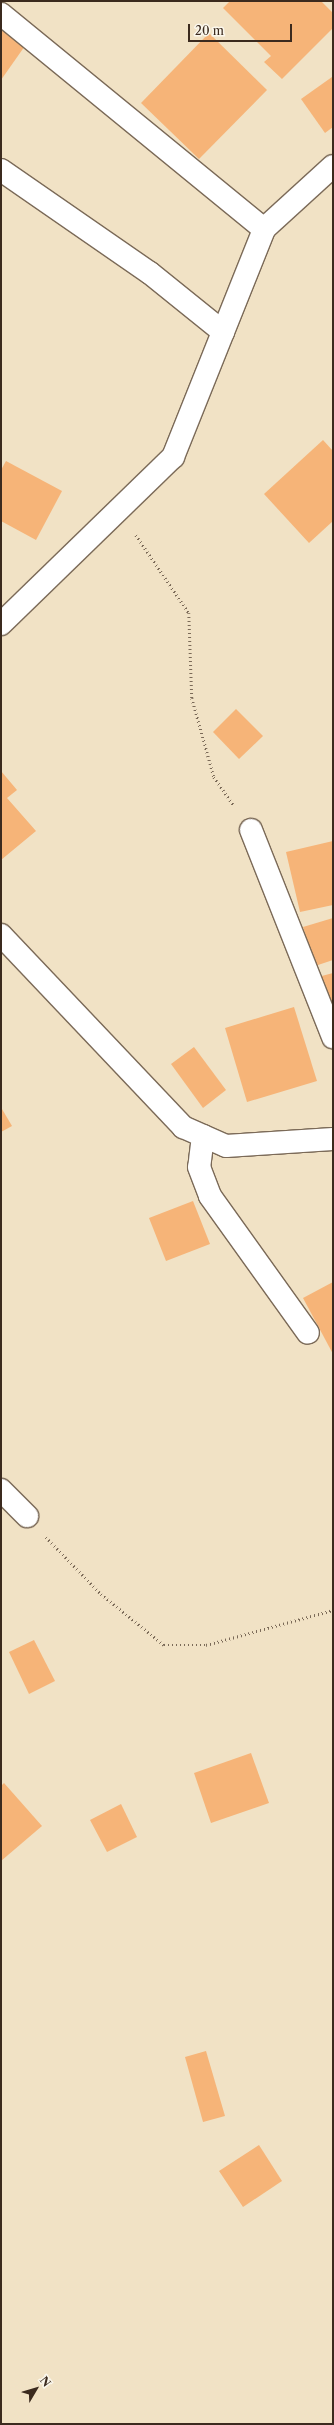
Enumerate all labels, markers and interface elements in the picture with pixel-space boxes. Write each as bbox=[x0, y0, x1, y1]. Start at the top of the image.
scale bar bbox=[190, 16, 294, 42]
text: 20 m bbox=[195, 23, 224, 38]
north arrow bbox=[16, 2369, 56, 2409]
text: N bbox=[37, 2374, 54, 2390]

